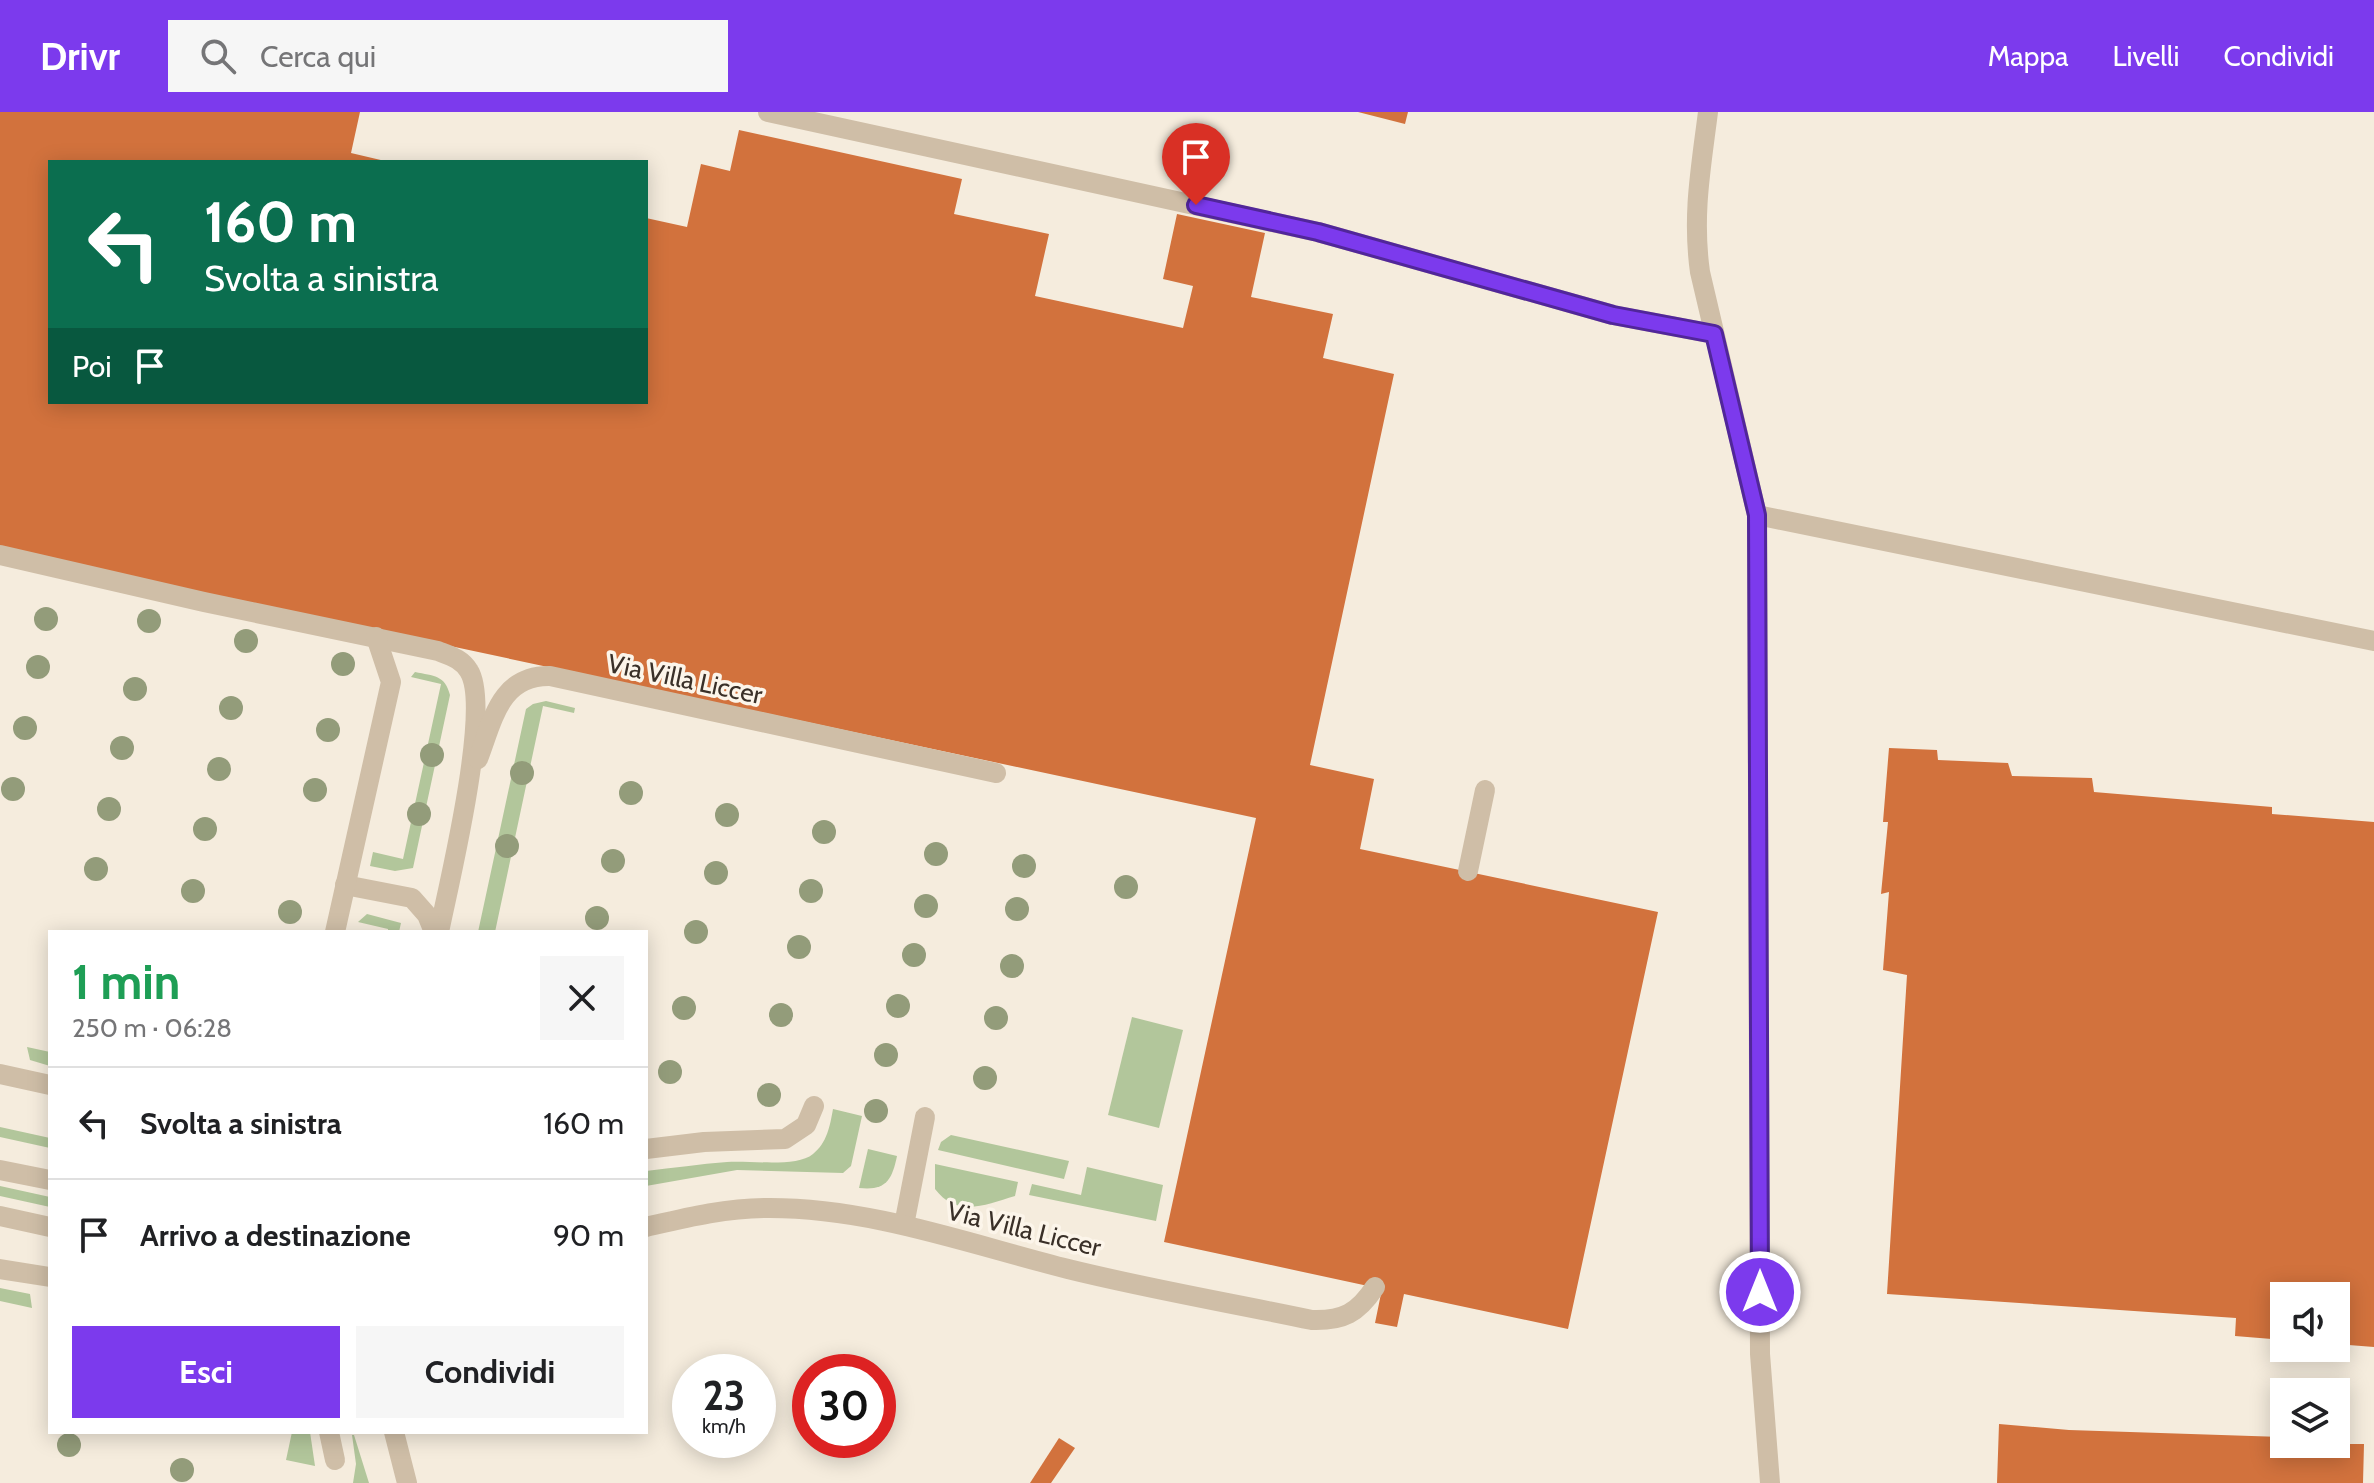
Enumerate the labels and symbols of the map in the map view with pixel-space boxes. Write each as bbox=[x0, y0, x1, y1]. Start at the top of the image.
pin bbox=[1162, 123, 1230, 205]
street label: Via Villa Liccer bbox=[605, 647, 766, 711]
street label: Via Villa Liccer bbox=[944, 1194, 1105, 1264]
position arrow bbox=[1718, 1250, 1802, 1334]
speed limit sign: 30 bbox=[792, 1354, 896, 1458]

